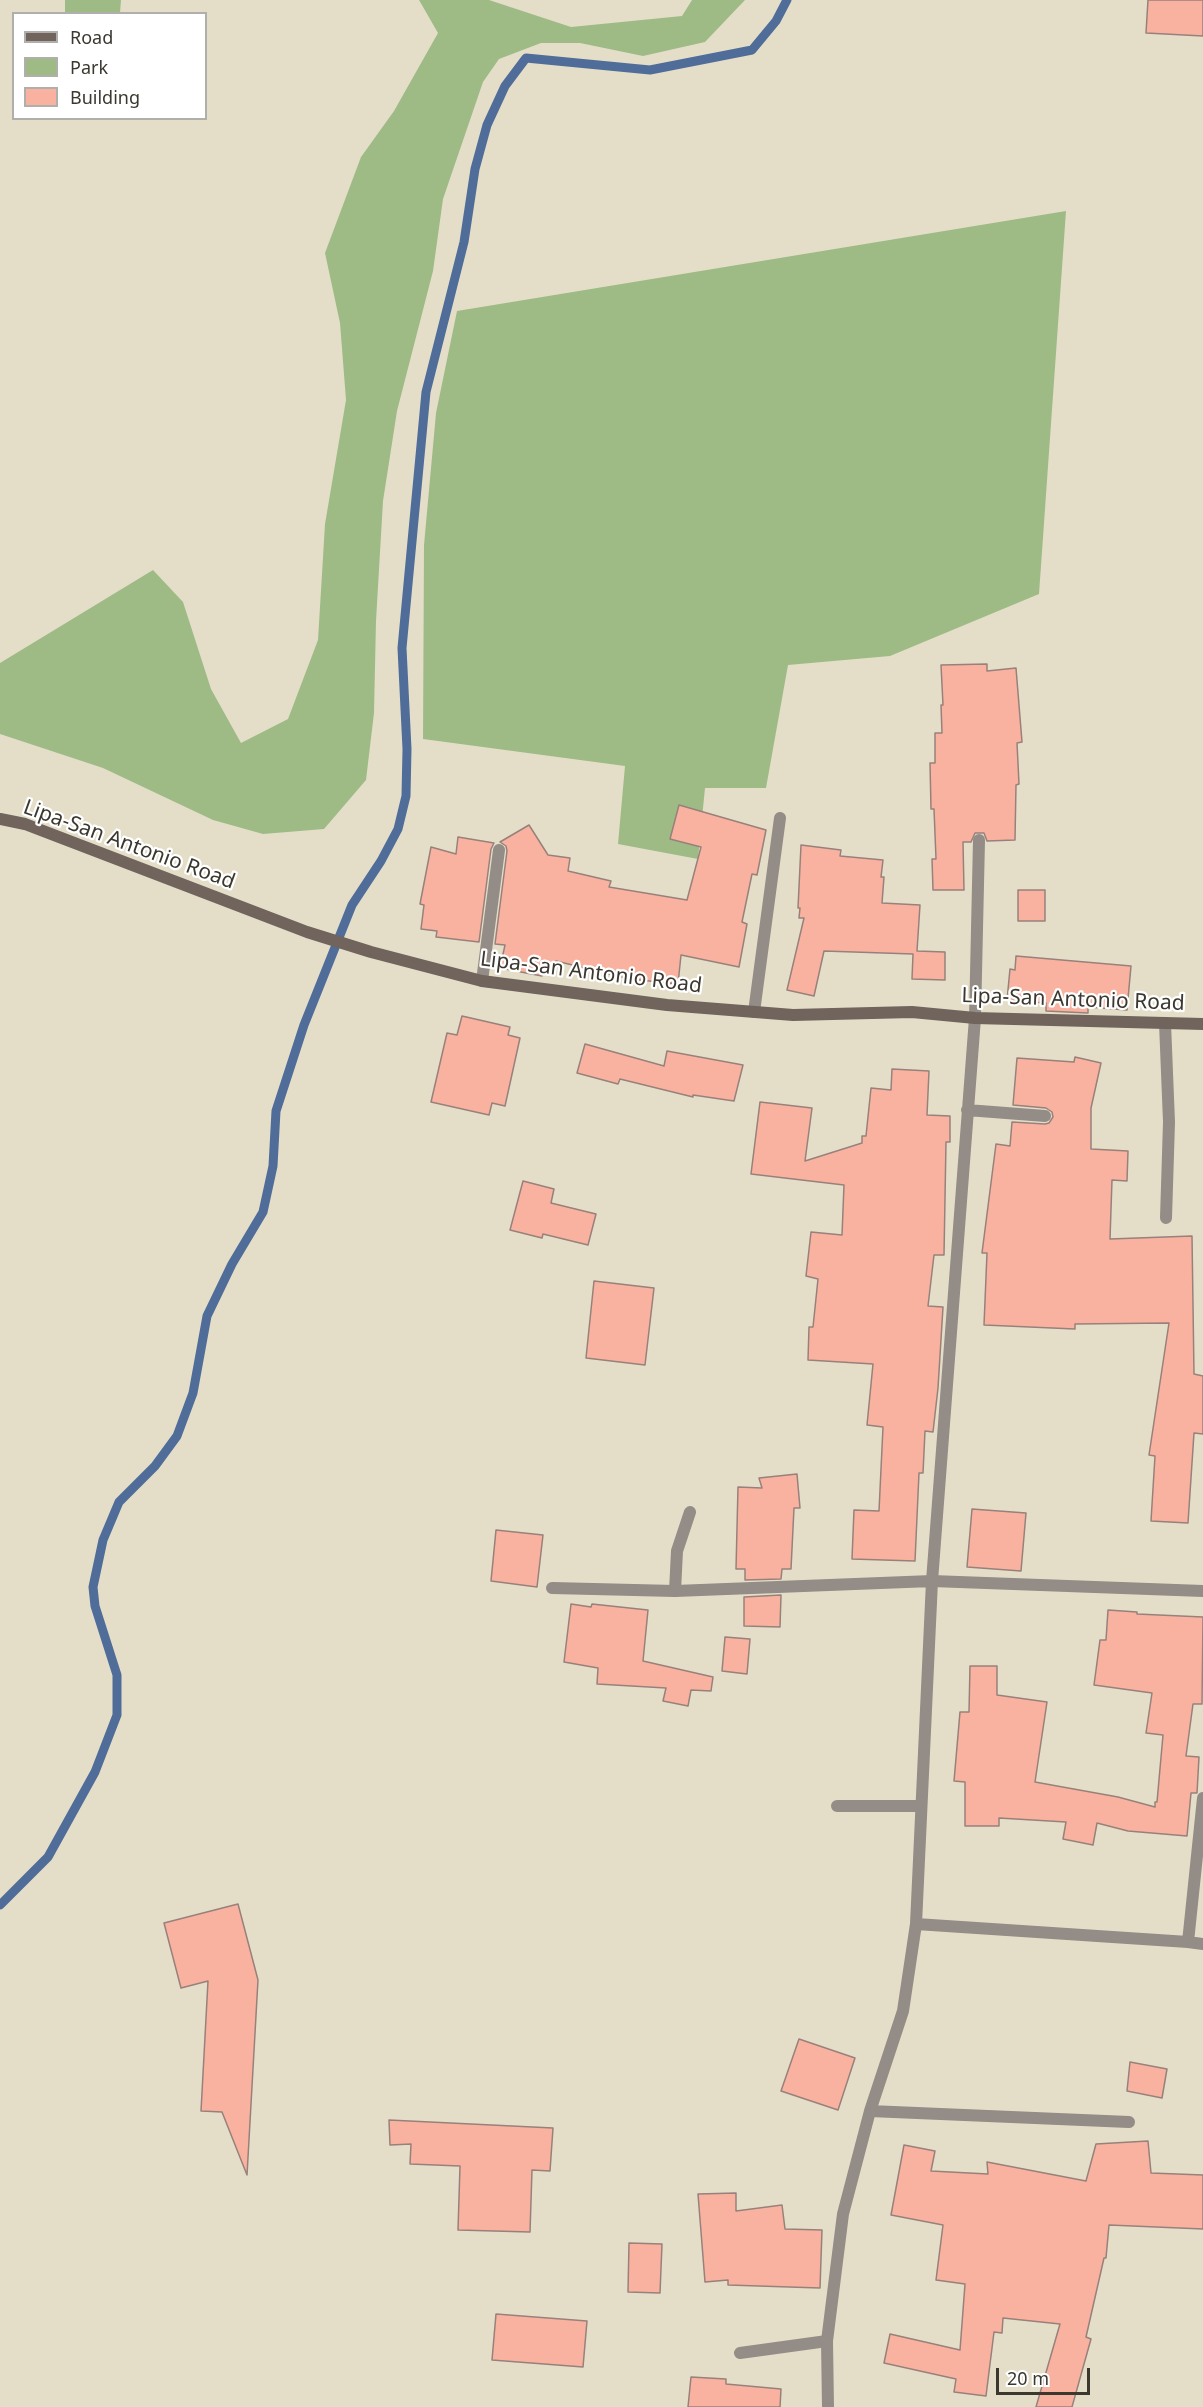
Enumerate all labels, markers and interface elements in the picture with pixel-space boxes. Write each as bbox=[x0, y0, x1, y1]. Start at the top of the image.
legend bbox=[12, 12, 207, 120]
text: Road bbox=[70, 25, 113, 49]
text: Park bbox=[70, 55, 108, 79]
text: Building bbox=[70, 85, 140, 109]
street label: Lipa-San Antonio Road bbox=[20, 795, 238, 895]
street label: Lipa-San Antonio Road bbox=[479, 947, 703, 999]
street label: Lipa-San Antonio Road bbox=[961, 984, 1185, 1016]
scale bar bbox=[999, 2356, 1094, 2394]
text: 20 m bbox=[1007, 2366, 1049, 2390]

